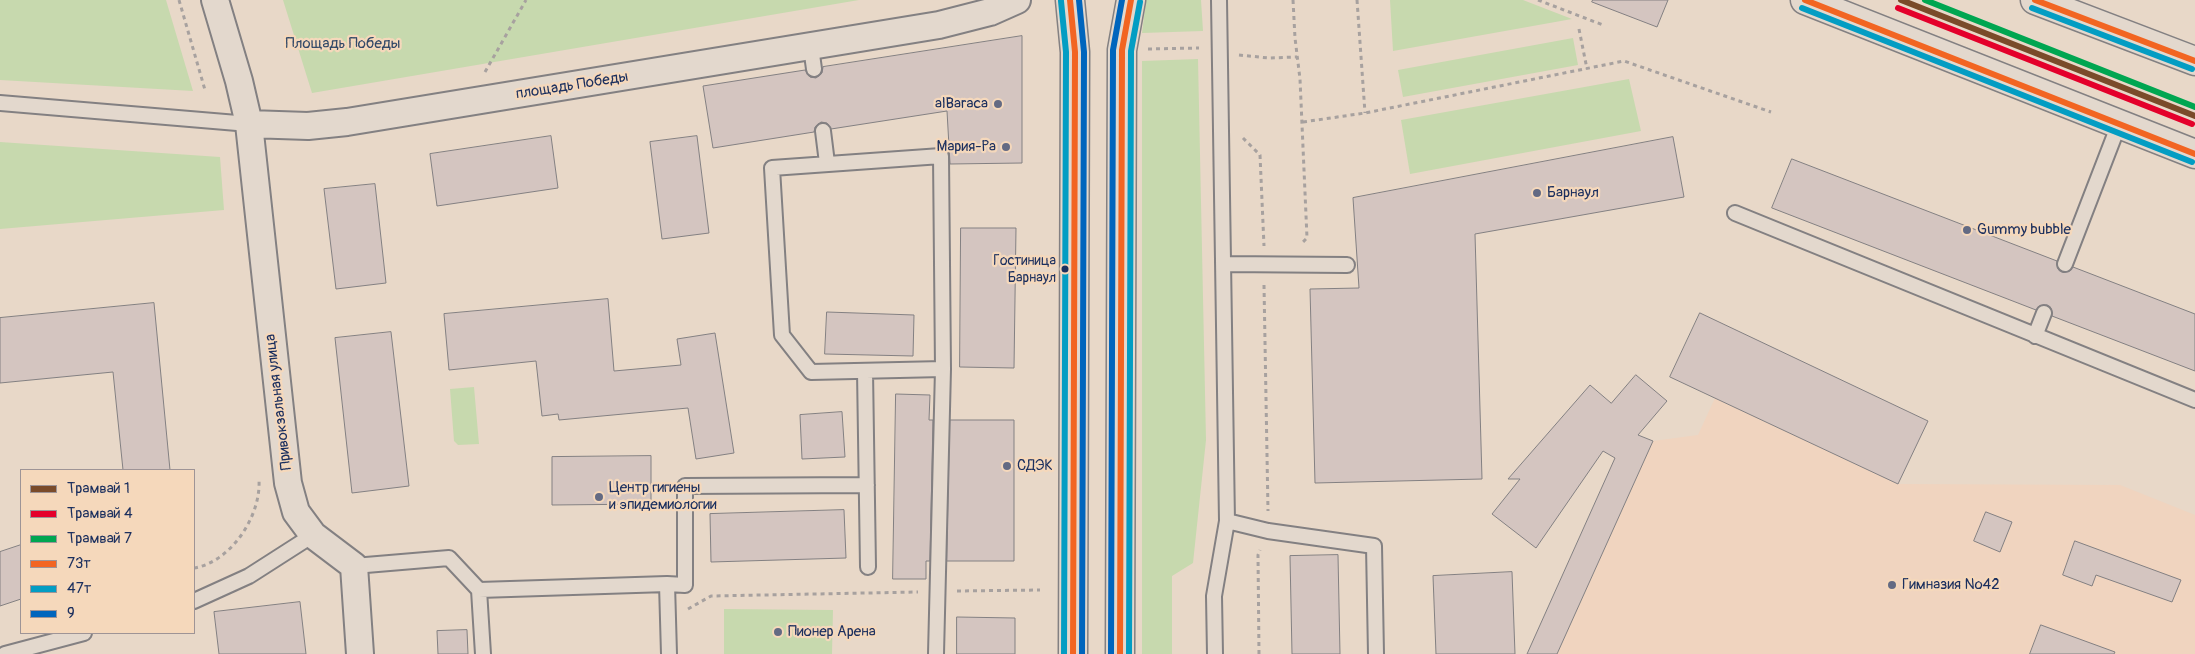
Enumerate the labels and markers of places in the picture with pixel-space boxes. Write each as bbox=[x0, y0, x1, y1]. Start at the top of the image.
place label: alBaraca bbox=[935, 95, 988, 113]
marker: alBaraca bbox=[992, 98, 1004, 110]
place label: Мария-Ра bbox=[937, 138, 996, 156]
marker: Мария-Ра bbox=[1000, 141, 1012, 153]
place label: Барнаул bbox=[1547, 184, 1599, 202]
marker: Барнаул bbox=[1531, 187, 1543, 199]
place label: Gummy bubble bbox=[1977, 221, 2071, 239]
marker: Gummy bubble bbox=[1961, 224, 1973, 236]
place label: Гостиница Барнаул bbox=[993, 253, 1056, 286]
marker: Гостиница Барнаул bbox=[1060, 264, 1070, 274]
place label: СДЭК bbox=[1017, 457, 1053, 475]
marker: СДЭК bbox=[1001, 460, 1013, 472]
place label: Центр гигиены и эпидемиологии bbox=[609, 479, 717, 514]
marker: Центр гигиены и эпидемиологии bbox=[593, 491, 605, 503]
place label: Гимназия №42 bbox=[1902, 576, 2000, 594]
marker: Гимназия №42 bbox=[1886, 579, 1898, 591]
place label: Пионер Арена bbox=[788, 623, 876, 641]
marker: Пионер Арена bbox=[772, 626, 784, 638]

